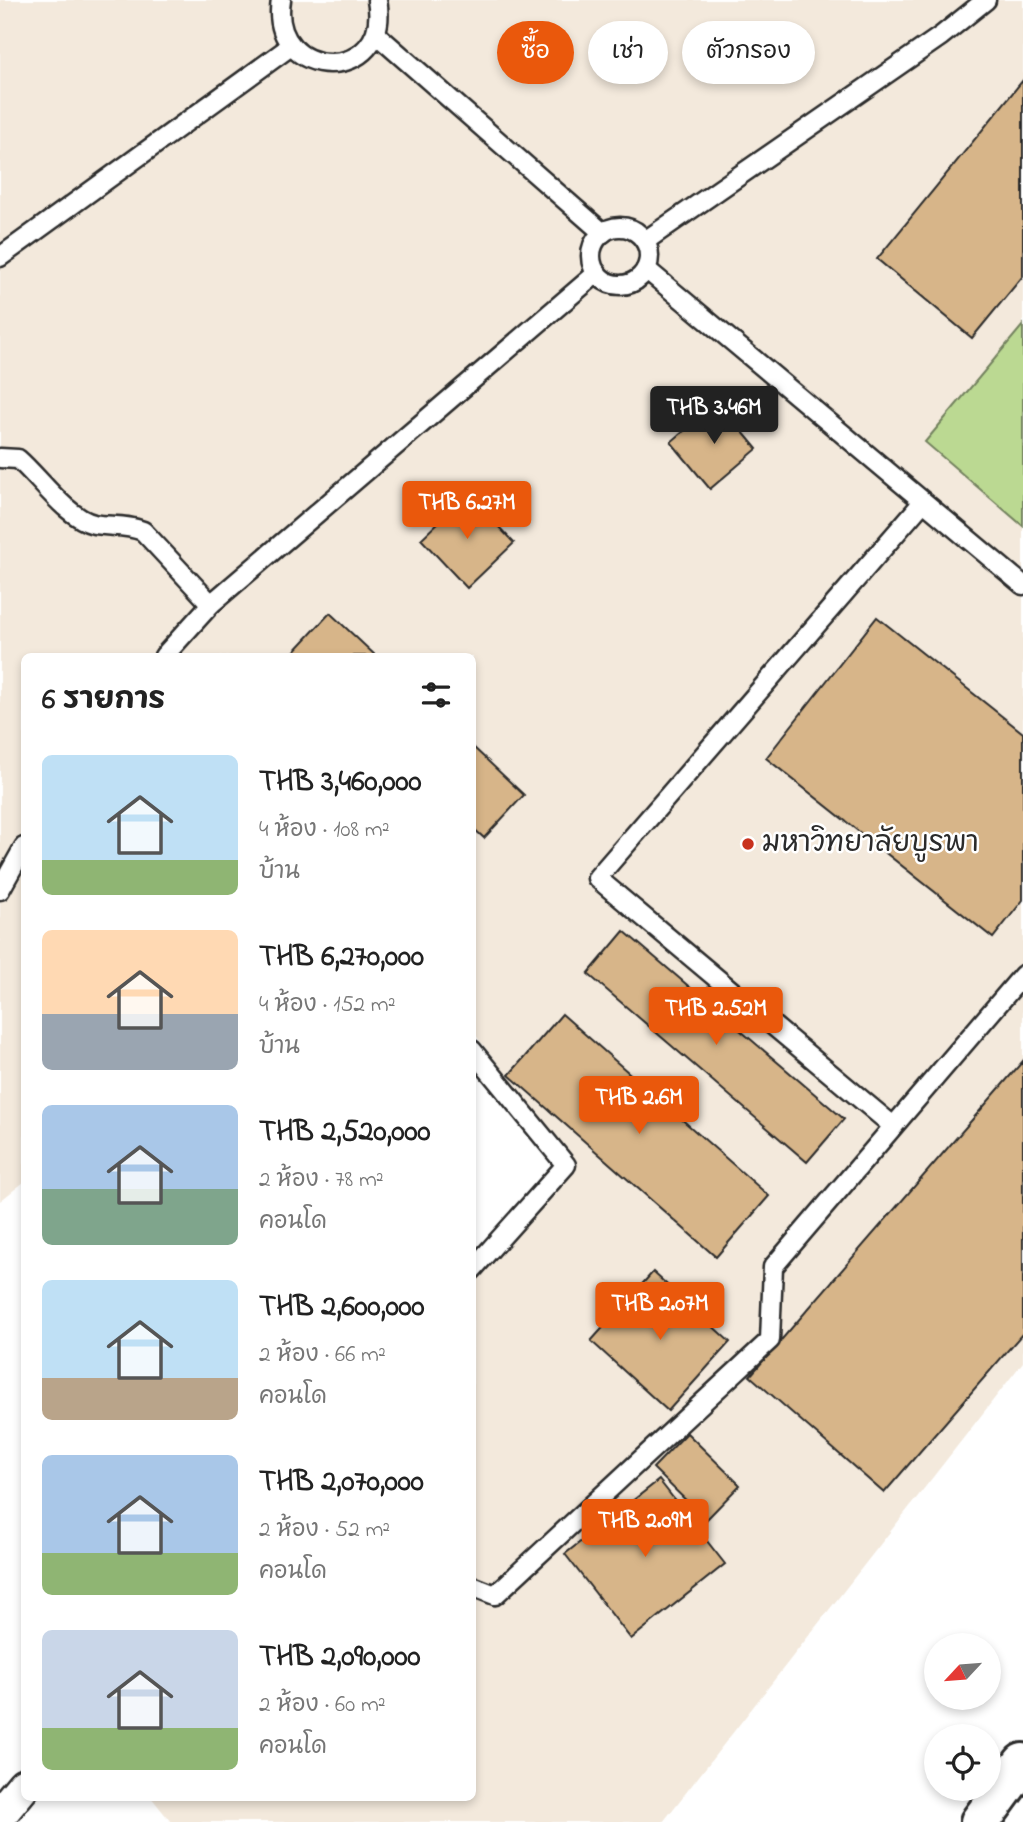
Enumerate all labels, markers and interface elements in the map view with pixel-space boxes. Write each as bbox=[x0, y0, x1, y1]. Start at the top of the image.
chip: ซื้อ bbox=[497, 21, 574, 84]
chip: เช่า bbox=[588, 21, 668, 84]
chip: ตัวกรอง bbox=[682, 21, 815, 84]
pin: THB 3.46M bbox=[634, 386, 794, 446]
text: THB 3.46M bbox=[666, 392, 762, 425]
pin: THB 6.27M bbox=[387, 482, 547, 541]
text: THB 6.27M bbox=[418, 487, 516, 520]
icon: filters bbox=[417, 676, 455, 714]
text: 6 รายการ bbox=[42, 679, 165, 723]
text: THB 3,460,000 bbox=[259, 761, 421, 805]
icon: home bbox=[98, 783, 182, 867]
text: 4 ห้อง · 108 m² bbox=[259, 814, 389, 847]
place label: มหาวิทยาลัยบูรพา bbox=[762, 824, 979, 865]
marker: มหาวิทยาลัยบูรพา bbox=[740, 836, 756, 852]
text: บ้าน bbox=[259, 856, 300, 889]
text: THB 6,270,000 bbox=[259, 936, 424, 980]
icon: home bbox=[98, 958, 182, 1042]
pin: THB 2.52M bbox=[636, 988, 796, 1047]
text: 4 ห้อง · 152 m² bbox=[259, 989, 395, 1022]
text: THB 2.52M bbox=[665, 993, 767, 1026]
text: บ้าน bbox=[259, 1031, 300, 1064]
pin: THB 2.6M bbox=[567, 1076, 711, 1136]
text: THB 2.6M bbox=[595, 1082, 683, 1115]
text: THB 2,520,000 bbox=[259, 1111, 430, 1155]
icon: home bbox=[98, 1133, 182, 1217]
text: 2 ห้อง · 78 m² bbox=[259, 1164, 384, 1197]
text: คอนโด bbox=[259, 1206, 327, 1239]
pin: THB 2.07M bbox=[580, 1282, 740, 1342]
text: THB 2,600,000 bbox=[259, 1286, 425, 1330]
text: THB 2.07M bbox=[611, 1288, 709, 1321]
icon: home bbox=[98, 1308, 182, 1392]
text: 2 ห้อง · 66 m² bbox=[259, 1339, 386, 1372]
text: คอนโด bbox=[259, 1381, 327, 1414]
text: THB 2,070,000 bbox=[259, 1461, 424, 1505]
icon: home bbox=[98, 1483, 182, 1567]
pin: THB 2.09M bbox=[565, 1500, 725, 1559]
text: THB 2.09M bbox=[598, 1505, 692, 1538]
text: 2 ห้อง · 52 m² bbox=[259, 1514, 390, 1547]
text: คอนโด bbox=[259, 1556, 327, 1589]
north arrow bbox=[924, 1633, 1001, 1710]
map controls bbox=[924, 1633, 1001, 1801]
text: THB 2,090,000 bbox=[259, 1636, 420, 1680]
icon: home bbox=[98, 1658, 182, 1742]
text: 2 ห้อง · 60 m² bbox=[259, 1689, 386, 1722]
button: locate bbox=[924, 1724, 1001, 1801]
text: คอนโด bbox=[259, 1731, 327, 1764]

